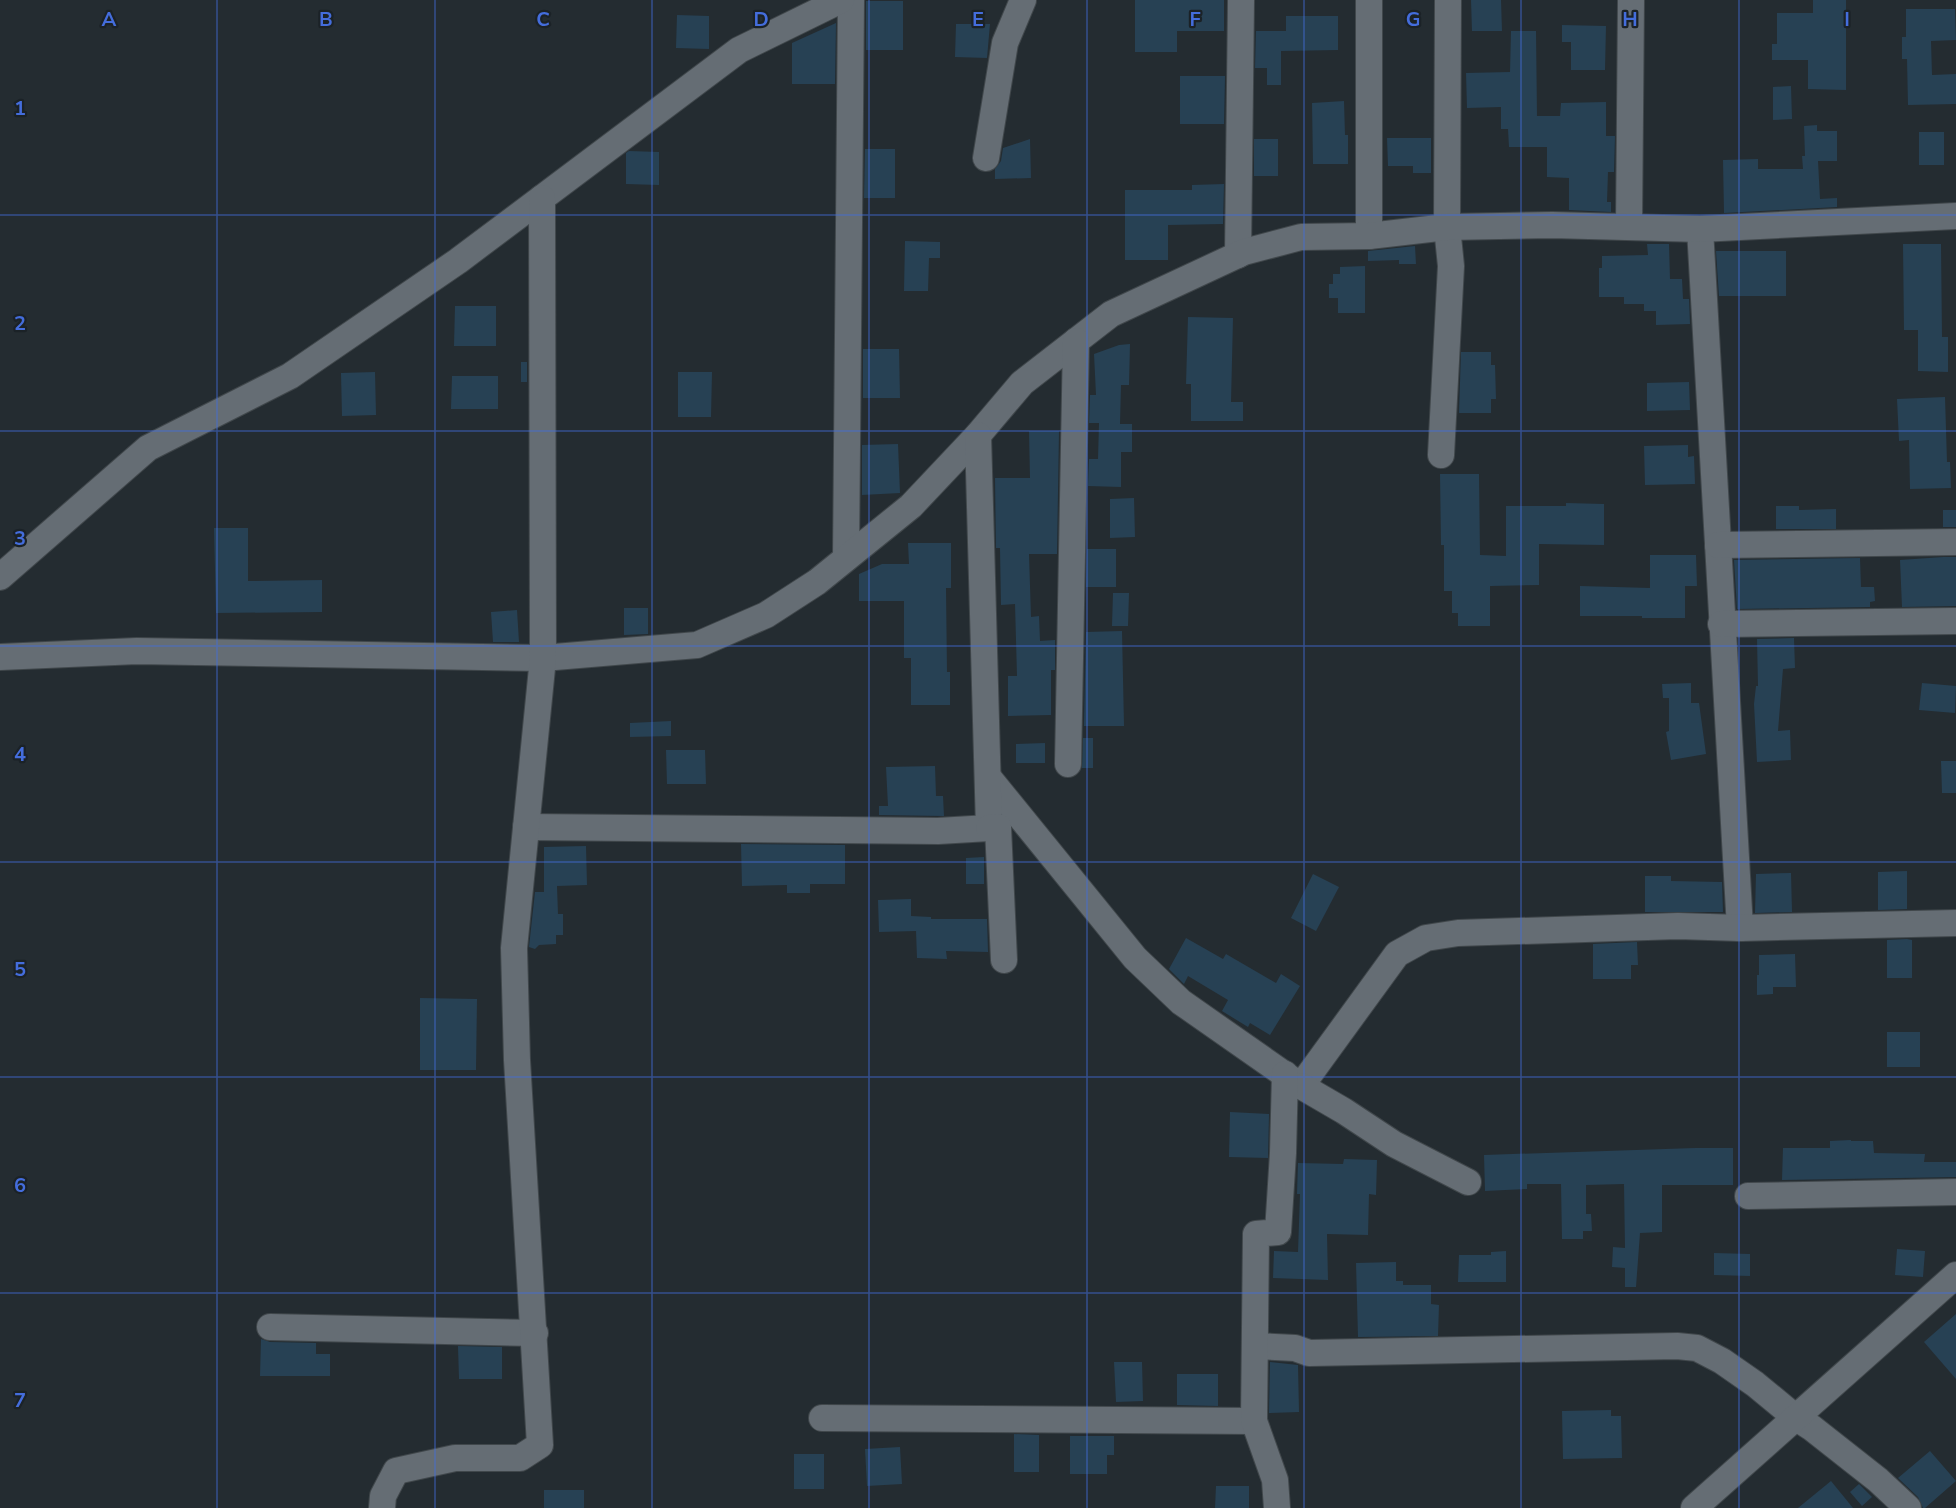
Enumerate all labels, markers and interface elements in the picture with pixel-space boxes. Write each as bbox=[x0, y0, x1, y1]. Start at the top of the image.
text: A bbox=[102, 6, 117, 33]
text: B bbox=[319, 6, 333, 33]
text: C bbox=[536, 6, 550, 33]
text: D bbox=[753, 6, 769, 33]
text: E bbox=[972, 6, 984, 33]
text: F bbox=[1189, 6, 1201, 33]
text: G bbox=[1406, 6, 1420, 33]
text: H bbox=[1622, 6, 1638, 33]
text: I bbox=[1844, 6, 1850, 33]
text: 1 bbox=[14, 95, 26, 122]
text: 2 bbox=[14, 310, 26, 337]
text: 3 bbox=[14, 525, 26, 552]
text: 4 bbox=[14, 741, 26, 768]
text: 5 bbox=[14, 956, 26, 983]
text: 6 bbox=[14, 1172, 26, 1199]
text: 7 bbox=[14, 1387, 26, 1414]

